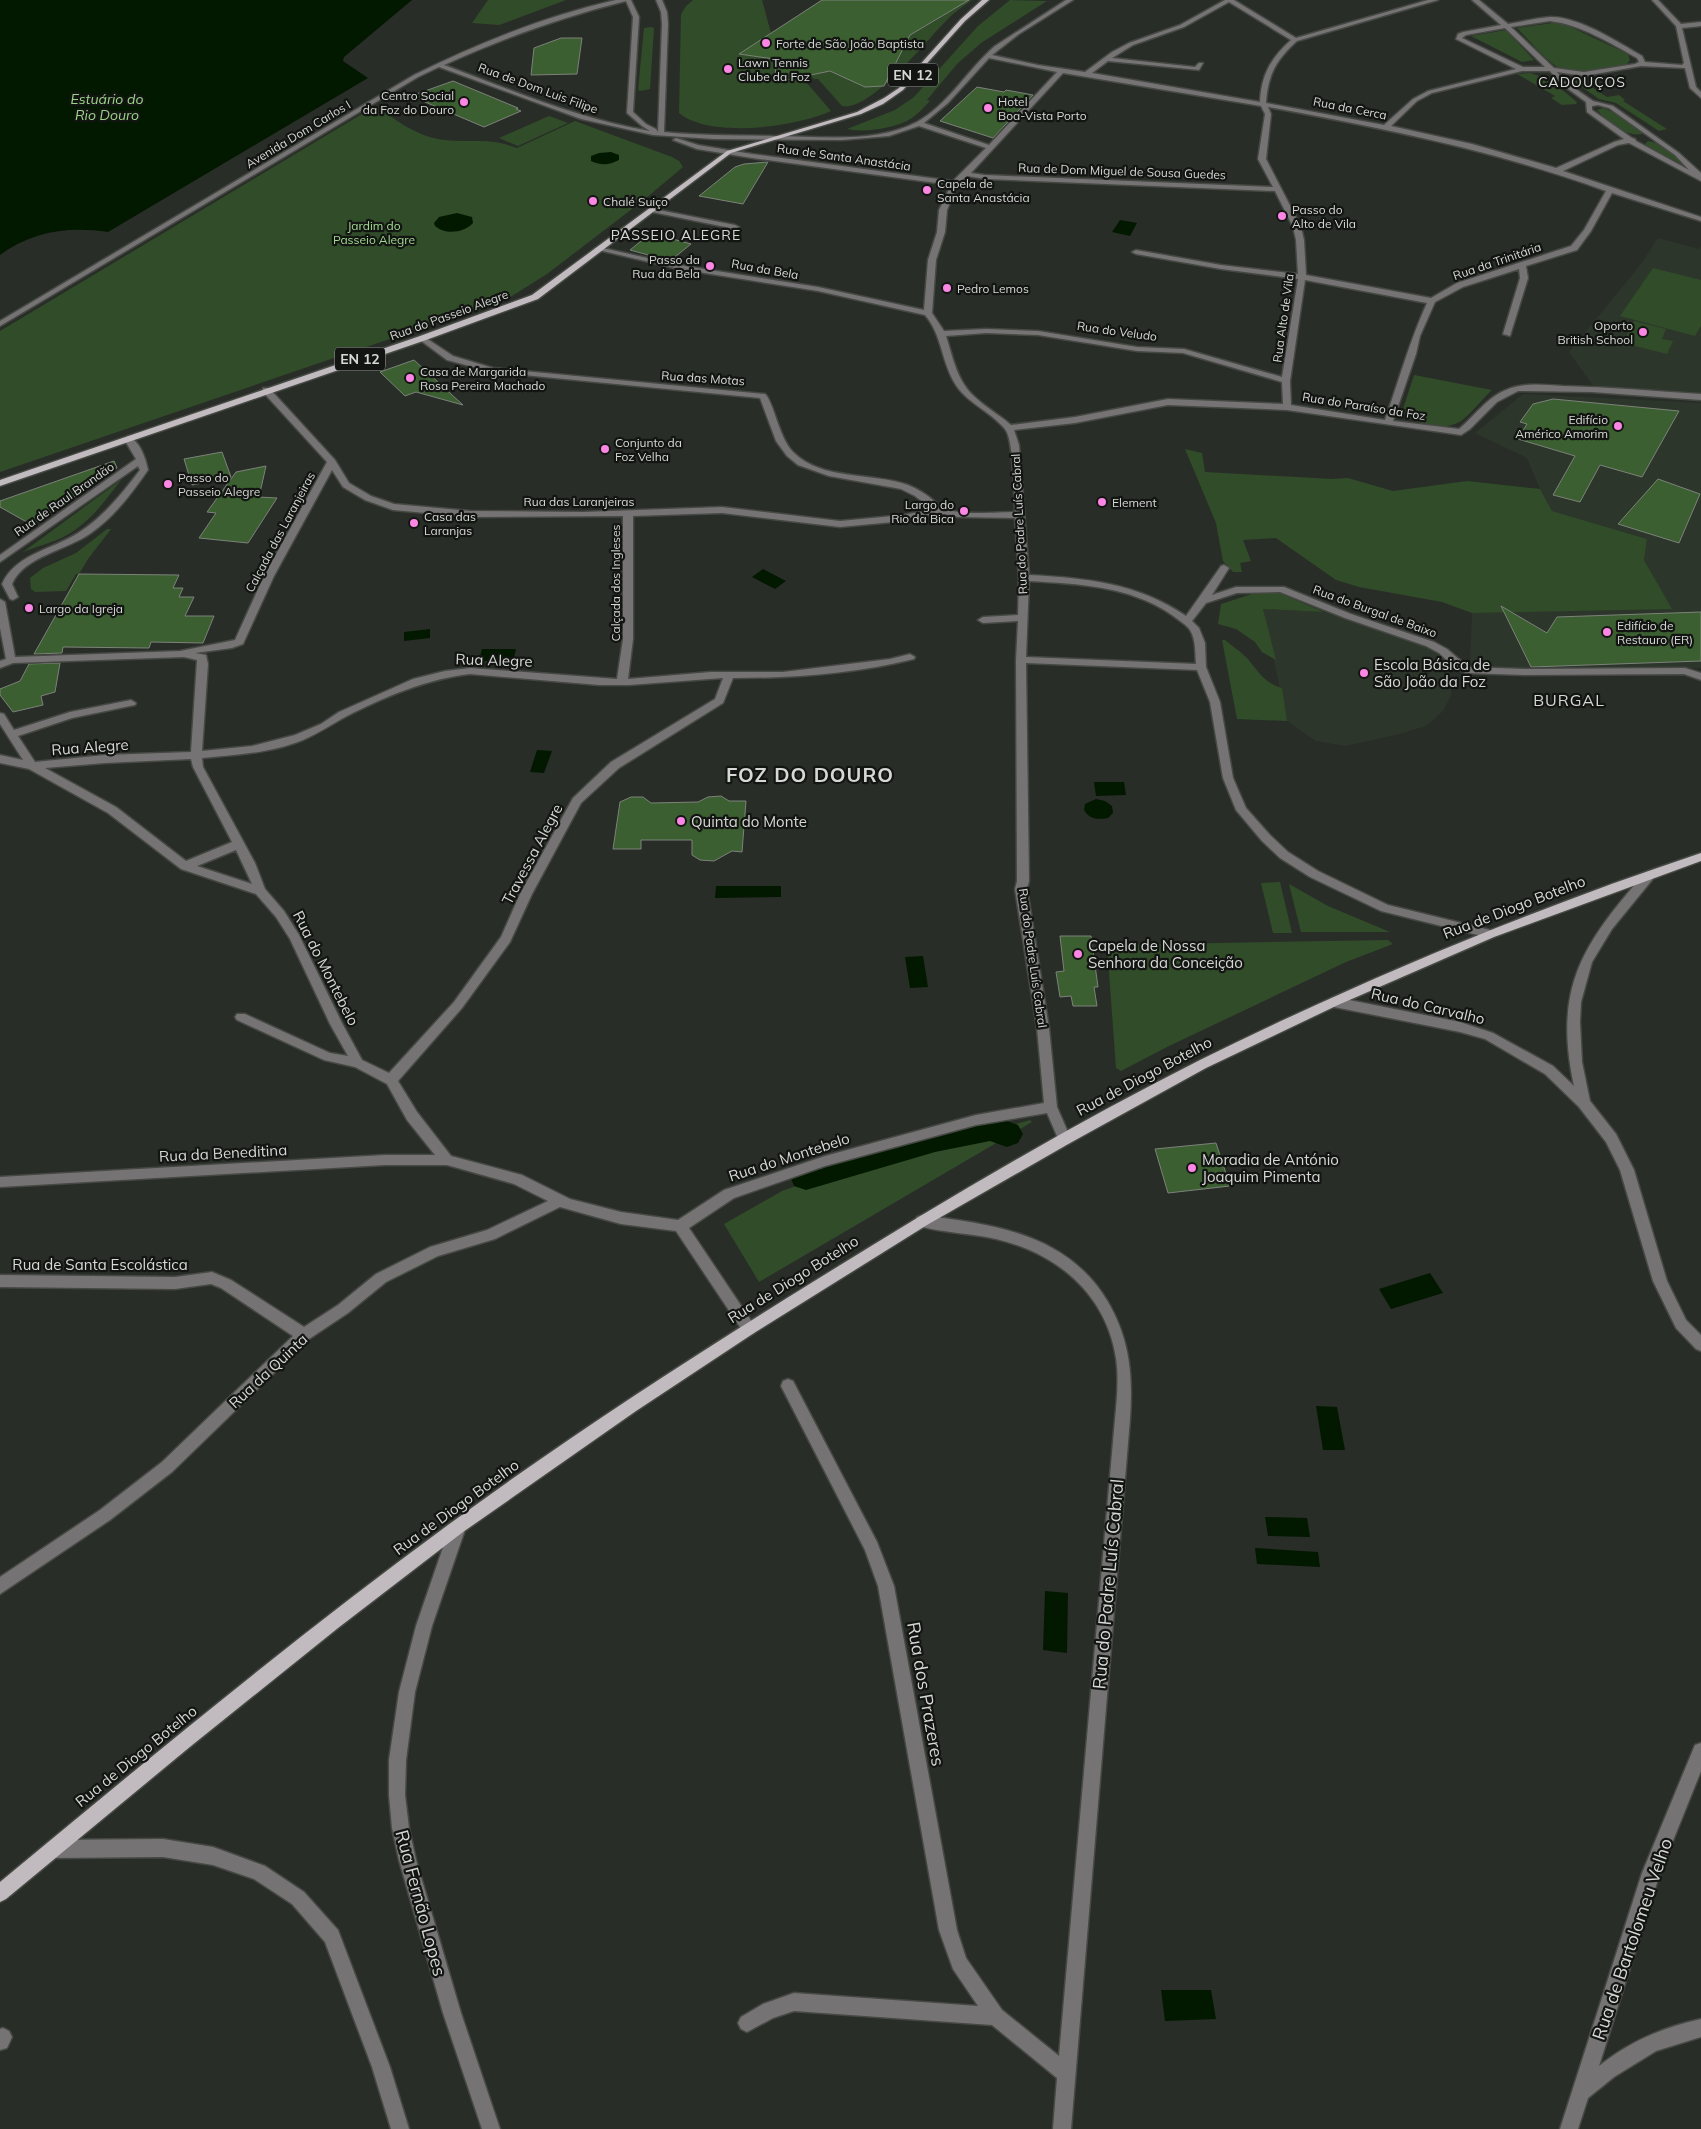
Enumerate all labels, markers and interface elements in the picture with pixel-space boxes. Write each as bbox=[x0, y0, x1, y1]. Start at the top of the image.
place label: Forte de São João Baptista bbox=[776, 36, 924, 51]
marker: Forte de São João Baptista bbox=[760, 37, 772, 49]
place label: Lawn Tennis Clube da Foz bbox=[738, 55, 810, 84]
street label: Rua de Dom Luis Filipe bbox=[476, 59, 600, 117]
marker: Lawn Tennis Clube da Foz bbox=[722, 63, 734, 75]
road number: EN 12 bbox=[888, 64, 938, 86]
district label: CADOUÇOS bbox=[1538, 73, 1626, 91]
place label: Centro Social da Foz do Douro bbox=[363, 88, 454, 117]
water label: Estuário do Rio Douro bbox=[71, 90, 143, 124]
place label: Hotel Boa-Vista Porto bbox=[998, 94, 1087, 123]
street label: Rua da Cerca bbox=[1312, 94, 1388, 122]
marker: Centro Social da Foz do Douro bbox=[458, 96, 470, 108]
street label: Avenida Dom Carlos I bbox=[243, 97, 353, 171]
marker: Hotel Boa-Vista Porto bbox=[982, 102, 994, 114]
street label: Rua de Santa Anastácia bbox=[776, 140, 912, 174]
street label: Rua de Dom Miguel de Sousa Guedes bbox=[1018, 160, 1226, 182]
place label: Capela de Santa Anastácia bbox=[937, 176, 1030, 205]
marker: Capela de Santa Anastácia bbox=[921, 184, 933, 196]
place label: Chalé Suiço bbox=[603, 194, 668, 209]
marker: Chalé Suiço bbox=[587, 195, 599, 207]
place label: Passo do Alto de Vila bbox=[1292, 202, 1356, 231]
marker: Passo do Alto de Vila bbox=[1276, 210, 1288, 222]
park label: Jardim do Passeio Alegre bbox=[333, 218, 415, 247]
district label: PASSEIO ALEGRE bbox=[611, 226, 741, 244]
street label: Rua da Trinitária bbox=[1451, 239, 1543, 283]
place label: Passo da Rua da Bela bbox=[632, 252, 700, 281]
street label: Rua da Bela bbox=[730, 256, 800, 282]
marker: Passo da Rua da Bela bbox=[704, 260, 716, 272]
street label: Rua Alto de Vila bbox=[1269, 273, 1297, 363]
place label: Pedro Lemos bbox=[957, 281, 1029, 296]
marker: Pedro Lemos bbox=[941, 282, 953, 294]
street label: Rua do Passeio Alegre bbox=[388, 287, 510, 343]
street label: Rua do Veludo bbox=[1076, 318, 1158, 344]
place label: Oporto British School bbox=[1557, 318, 1633, 347]
marker: Oporto British School bbox=[1637, 326, 1649, 338]
road number: EN 12 bbox=[335, 348, 385, 370]
place label: Casa de Margarida Rosa Pereira Machado bbox=[420, 364, 546, 393]
street label: Rua das Motas bbox=[661, 368, 745, 388]
marker: Casa de Margarida Rosa Pereira Machado bbox=[404, 372, 416, 384]
street label: Rua do Paraíso da Foz bbox=[1301, 389, 1427, 423]
place label: Edifício Américo Amorim bbox=[1515, 412, 1608, 441]
marker: Edifício Américo Amorim bbox=[1612, 420, 1624, 432]
place label: Conjunto da Foz Velha bbox=[615, 435, 682, 464]
marker: Conjunto da Foz Velha bbox=[599, 443, 611, 455]
street label: Rua do Padre Luís Cabral bbox=[1008, 453, 1030, 595]
street label: Rua de Raul Brandão bbox=[11, 459, 117, 539]
street label: Calçada das Laranjeiras bbox=[242, 469, 318, 595]
place label: Passo do Passeio Alegre bbox=[178, 470, 260, 499]
marker: Passo do Passeio Alegre bbox=[162, 478, 174, 490]
street label: Rua das Laranjeiras bbox=[523, 494, 635, 509]
place label: Element bbox=[1112, 495, 1157, 510]
marker: Element bbox=[1096, 496, 1108, 508]
place label: Largo do Rio da Bica bbox=[891, 497, 954, 526]
marker: Largo do Rio da Bica bbox=[958, 505, 970, 517]
place label: Casa das Laranjas bbox=[424, 509, 476, 538]
marker: Casa das Laranjas bbox=[408, 517, 420, 529]
street label: Calçada dos Ingleses bbox=[608, 524, 623, 642]
street label: Rua do Burgal de Baixo bbox=[1311, 582, 1439, 640]
place label: Largo da Igreja bbox=[39, 601, 123, 616]
marker: Largo da Igreja bbox=[23, 602, 35, 614]
place label: Edifício de Restauro (ER) bbox=[1617, 618, 1693, 647]
marker: Edifício de Restauro (ER) bbox=[1601, 626, 1613, 638]
street label: Rua Alegre bbox=[455, 649, 533, 671]
place label: Escola Básica de São João da Foz bbox=[1374, 655, 1490, 691]
marker: Escola Básica de São João da Foz bbox=[1358, 667, 1370, 679]
district label: BURGAL bbox=[1533, 690, 1605, 710]
street label: Rua Alegre bbox=[51, 735, 129, 759]
district label: FOZ DO DOURO bbox=[726, 762, 894, 787]
street label: Travessa Alegre bbox=[497, 800, 567, 908]
place label: Quinta do Monte bbox=[691, 812, 807, 831]
marker: Quinta do Monte bbox=[675, 815, 687, 827]
street label: Rua de Diogo Botelho bbox=[1440, 871, 1588, 943]
street label: Rua do Padre Luís Cabral bbox=[1016, 887, 1050, 1029]
street label: Rua do Montebelo bbox=[289, 907, 363, 1029]
place label: Capela de Nossa Senhora da Conceição bbox=[1088, 936, 1243, 972]
marker: Capela de Nossa Senhora da Conceição bbox=[1072, 948, 1084, 960]
street label: Rua do Carvalho bbox=[1369, 984, 1487, 1028]
street label: Rua de Diogo Botelho bbox=[1073, 1032, 1215, 1120]
street label: Rua do Montebelo bbox=[726, 1128, 852, 1186]
street label: Rua da Beneditina bbox=[158, 1140, 288, 1166]
place label: Moradia de António Joaquim Pimenta bbox=[1202, 1150, 1339, 1186]
marker: Moradia de António Joaquim Pimenta bbox=[1186, 1162, 1198, 1174]
street label: Rua de Diogo Botelho bbox=[724, 1231, 862, 1327]
street label: Rua de Santa Escolástica bbox=[12, 1255, 188, 1274]
street label: Rua da Quinta bbox=[225, 1330, 311, 1412]
street label: Rua de Diogo Botelho bbox=[389, 1455, 523, 1559]
street label: Rua do Padre Luís Cabral bbox=[1087, 1478, 1129, 1690]
street label: Rua dos Prazeres bbox=[902, 1620, 950, 1768]
street label: Rua de Diogo Botelho bbox=[71, 1701, 201, 1811]
street label: Rua Fernão Lopes bbox=[390, 1827, 452, 1979]
street label: Rua de Bartolomeu Velho bbox=[1587, 1835, 1677, 2043]

